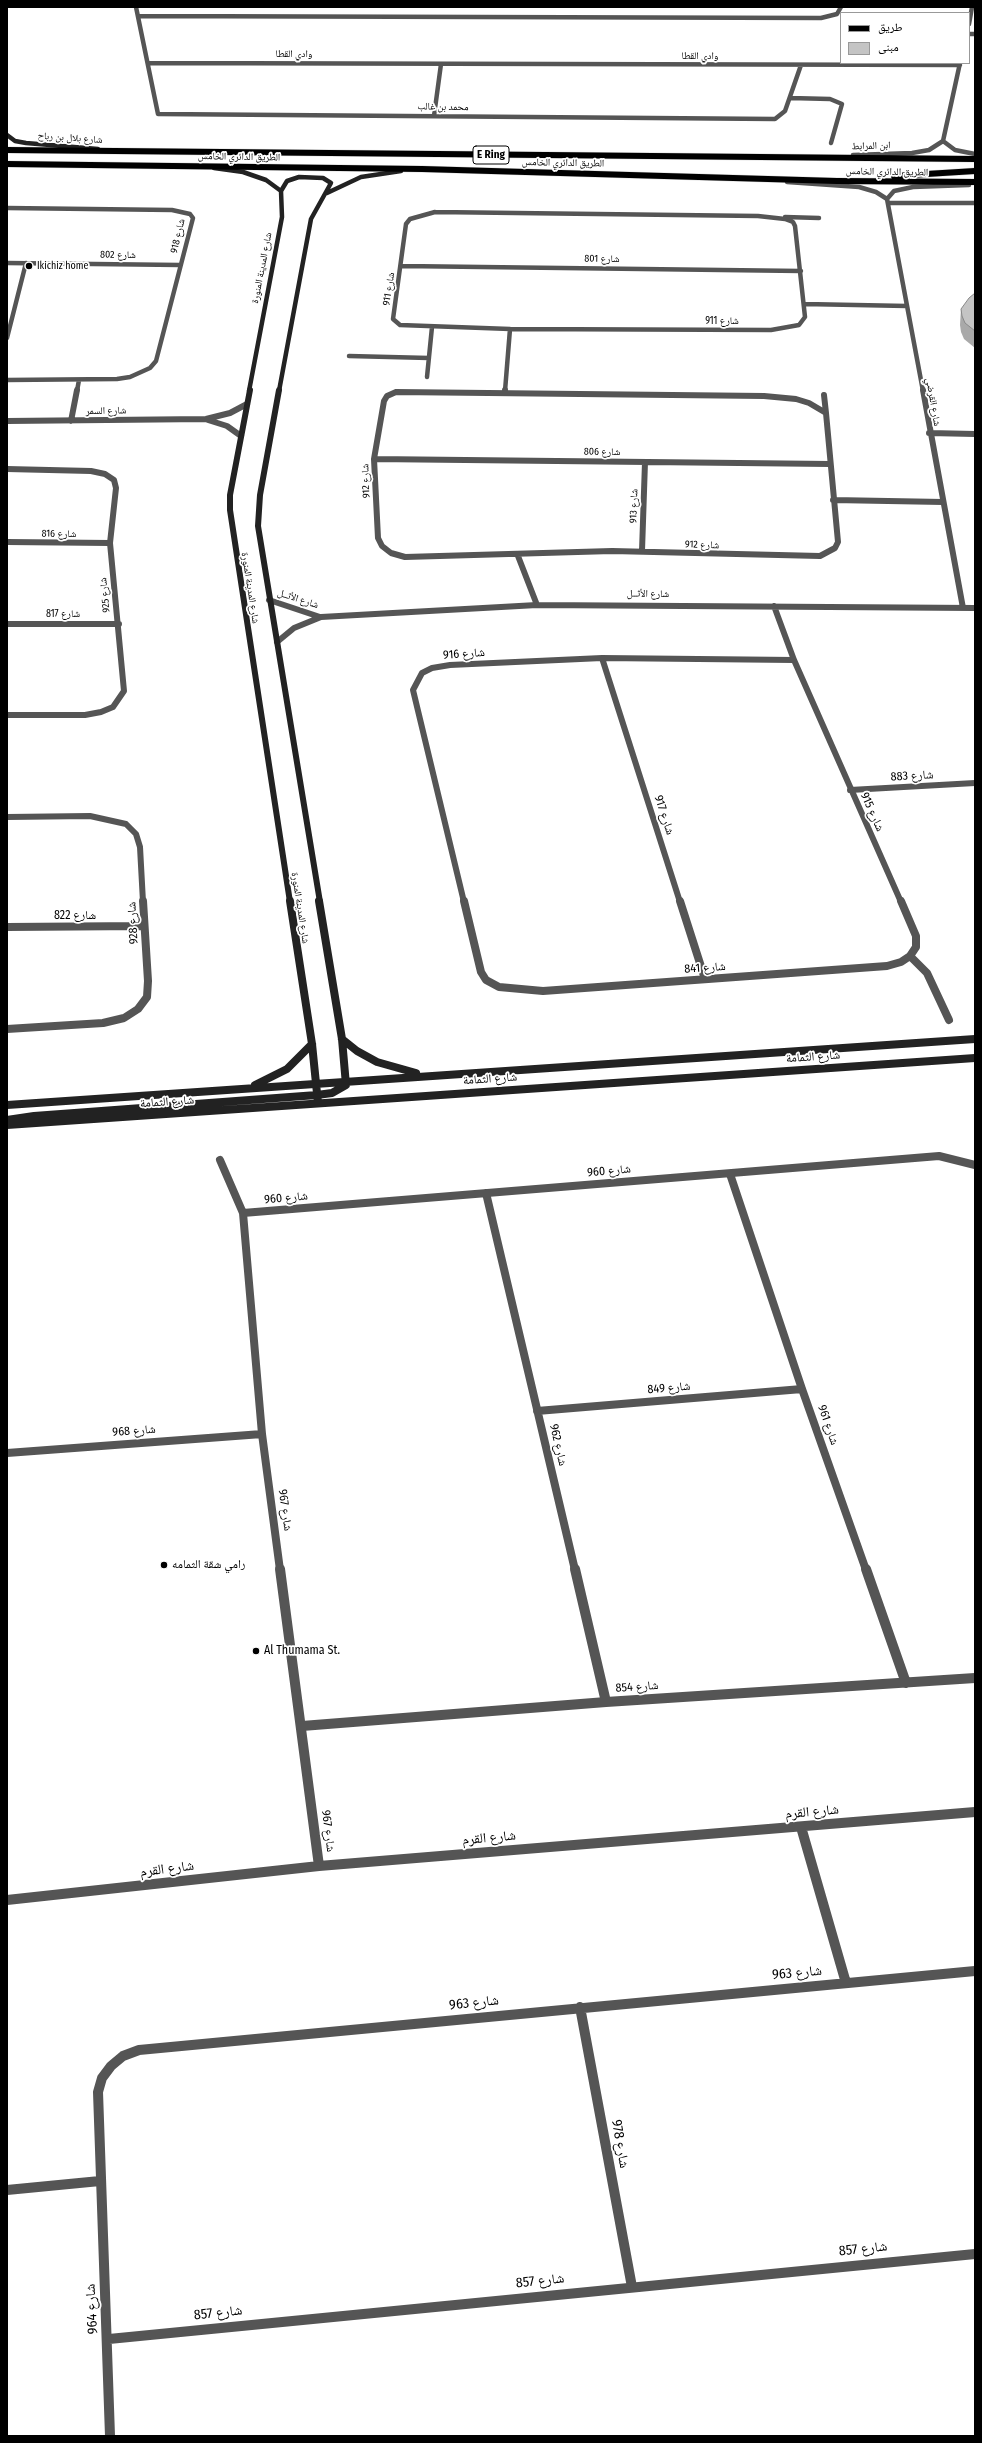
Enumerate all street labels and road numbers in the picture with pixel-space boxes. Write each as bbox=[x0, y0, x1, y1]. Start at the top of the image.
street label: وادي القطا bbox=[276, 48, 312, 60]
street label: وادي القطا bbox=[682, 50, 718, 62]
street label: محمد بن غالب bbox=[417, 101, 469, 113]
street label: شارع بلال بن رباح bbox=[37, 130, 103, 146]
street label: ابن المرابط bbox=[851, 139, 891, 153]
road number: E Ring bbox=[473, 146, 509, 164]
street label: الطريق الدائري الخامس bbox=[198, 150, 280, 164]
street label: الطريق الدائري الخامس bbox=[522, 156, 604, 170]
street label: الطريق الدائري الخامس bbox=[846, 165, 928, 179]
street label: شارع 918 bbox=[168, 218, 188, 254]
street label: شارع المدينة المنورة bbox=[249, 231, 275, 305]
street label: شارع 802 bbox=[100, 249, 136, 261]
street label: شارع 801 bbox=[584, 253, 620, 265]
street label: شارع 911 bbox=[380, 271, 398, 307]
street label: شارع 911 bbox=[705, 315, 739, 327]
street label: شارع القرضي bbox=[923, 377, 943, 427]
street label: شارع السمر bbox=[86, 405, 126, 417]
street label: شارع 806 bbox=[584, 446, 620, 458]
street label: شارع 912 bbox=[359, 464, 373, 498]
street label: شارع 913 bbox=[627, 489, 641, 523]
street label: شارع 816 bbox=[41, 528, 77, 540]
street label: شارع 912 bbox=[685, 538, 719, 552]
street label: شارع المدينة المنورة bbox=[238, 551, 262, 625]
street label: شارع 925 bbox=[97, 577, 113, 613]
street label: شارع الأثــل bbox=[276, 587, 320, 611]
street label: شارع الأثــل bbox=[627, 588, 669, 600]
street label: شارع 817 bbox=[46, 608, 80, 620]
street label: شارع 916 bbox=[443, 645, 485, 663]
street label: شارع 883 bbox=[890, 768, 934, 784]
street label: شارع 915 bbox=[857, 790, 887, 834]
street label: شارع 917 bbox=[651, 793, 677, 837]
street label: شارع المدينة المنورة bbox=[288, 871, 312, 945]
street label: شارع 928 bbox=[125, 901, 141, 945]
street label: شارع 822 bbox=[54, 909, 96, 923]
street label: شارع 841 bbox=[684, 959, 726, 977]
street label: شارع الثمامة bbox=[785, 1048, 841, 1066]
street label: شارع الثمامة bbox=[462, 1070, 518, 1088]
street label: شارع الثمامة bbox=[139, 1093, 195, 1111]
street label: شارع 960 bbox=[587, 1162, 631, 1180]
street label: شارع 960 bbox=[264, 1189, 308, 1207]
street label: شارع 849 bbox=[647, 1379, 691, 1397]
street label: شارع 961 bbox=[814, 1403, 842, 1447]
street label: شارع 968 bbox=[112, 1422, 156, 1440]
street label: شارع 962 bbox=[546, 1423, 570, 1467]
street label: شارع 967 bbox=[275, 1488, 295, 1532]
street label: شارع 854 bbox=[615, 1678, 659, 1696]
street label: شارع القرم bbox=[784, 1801, 840, 1823]
street label: شارع 967 bbox=[318, 1809, 338, 1853]
street label: شارع القرم bbox=[461, 1827, 517, 1849]
street label: شارع القرم bbox=[139, 1857, 195, 1881]
street label: شارع 963 bbox=[771, 1962, 823, 1984]
street label: شارع 963 bbox=[448, 1992, 500, 2014]
street label: شارع 978 bbox=[607, 2118, 633, 2170]
street label: شارع 857 bbox=[838, 2238, 888, 2260]
street label: شارع 857 bbox=[515, 2270, 565, 2292]
street label: شارع 964 bbox=[82, 2283, 102, 2335]
street label: شارع 857 bbox=[193, 2302, 243, 2324]

